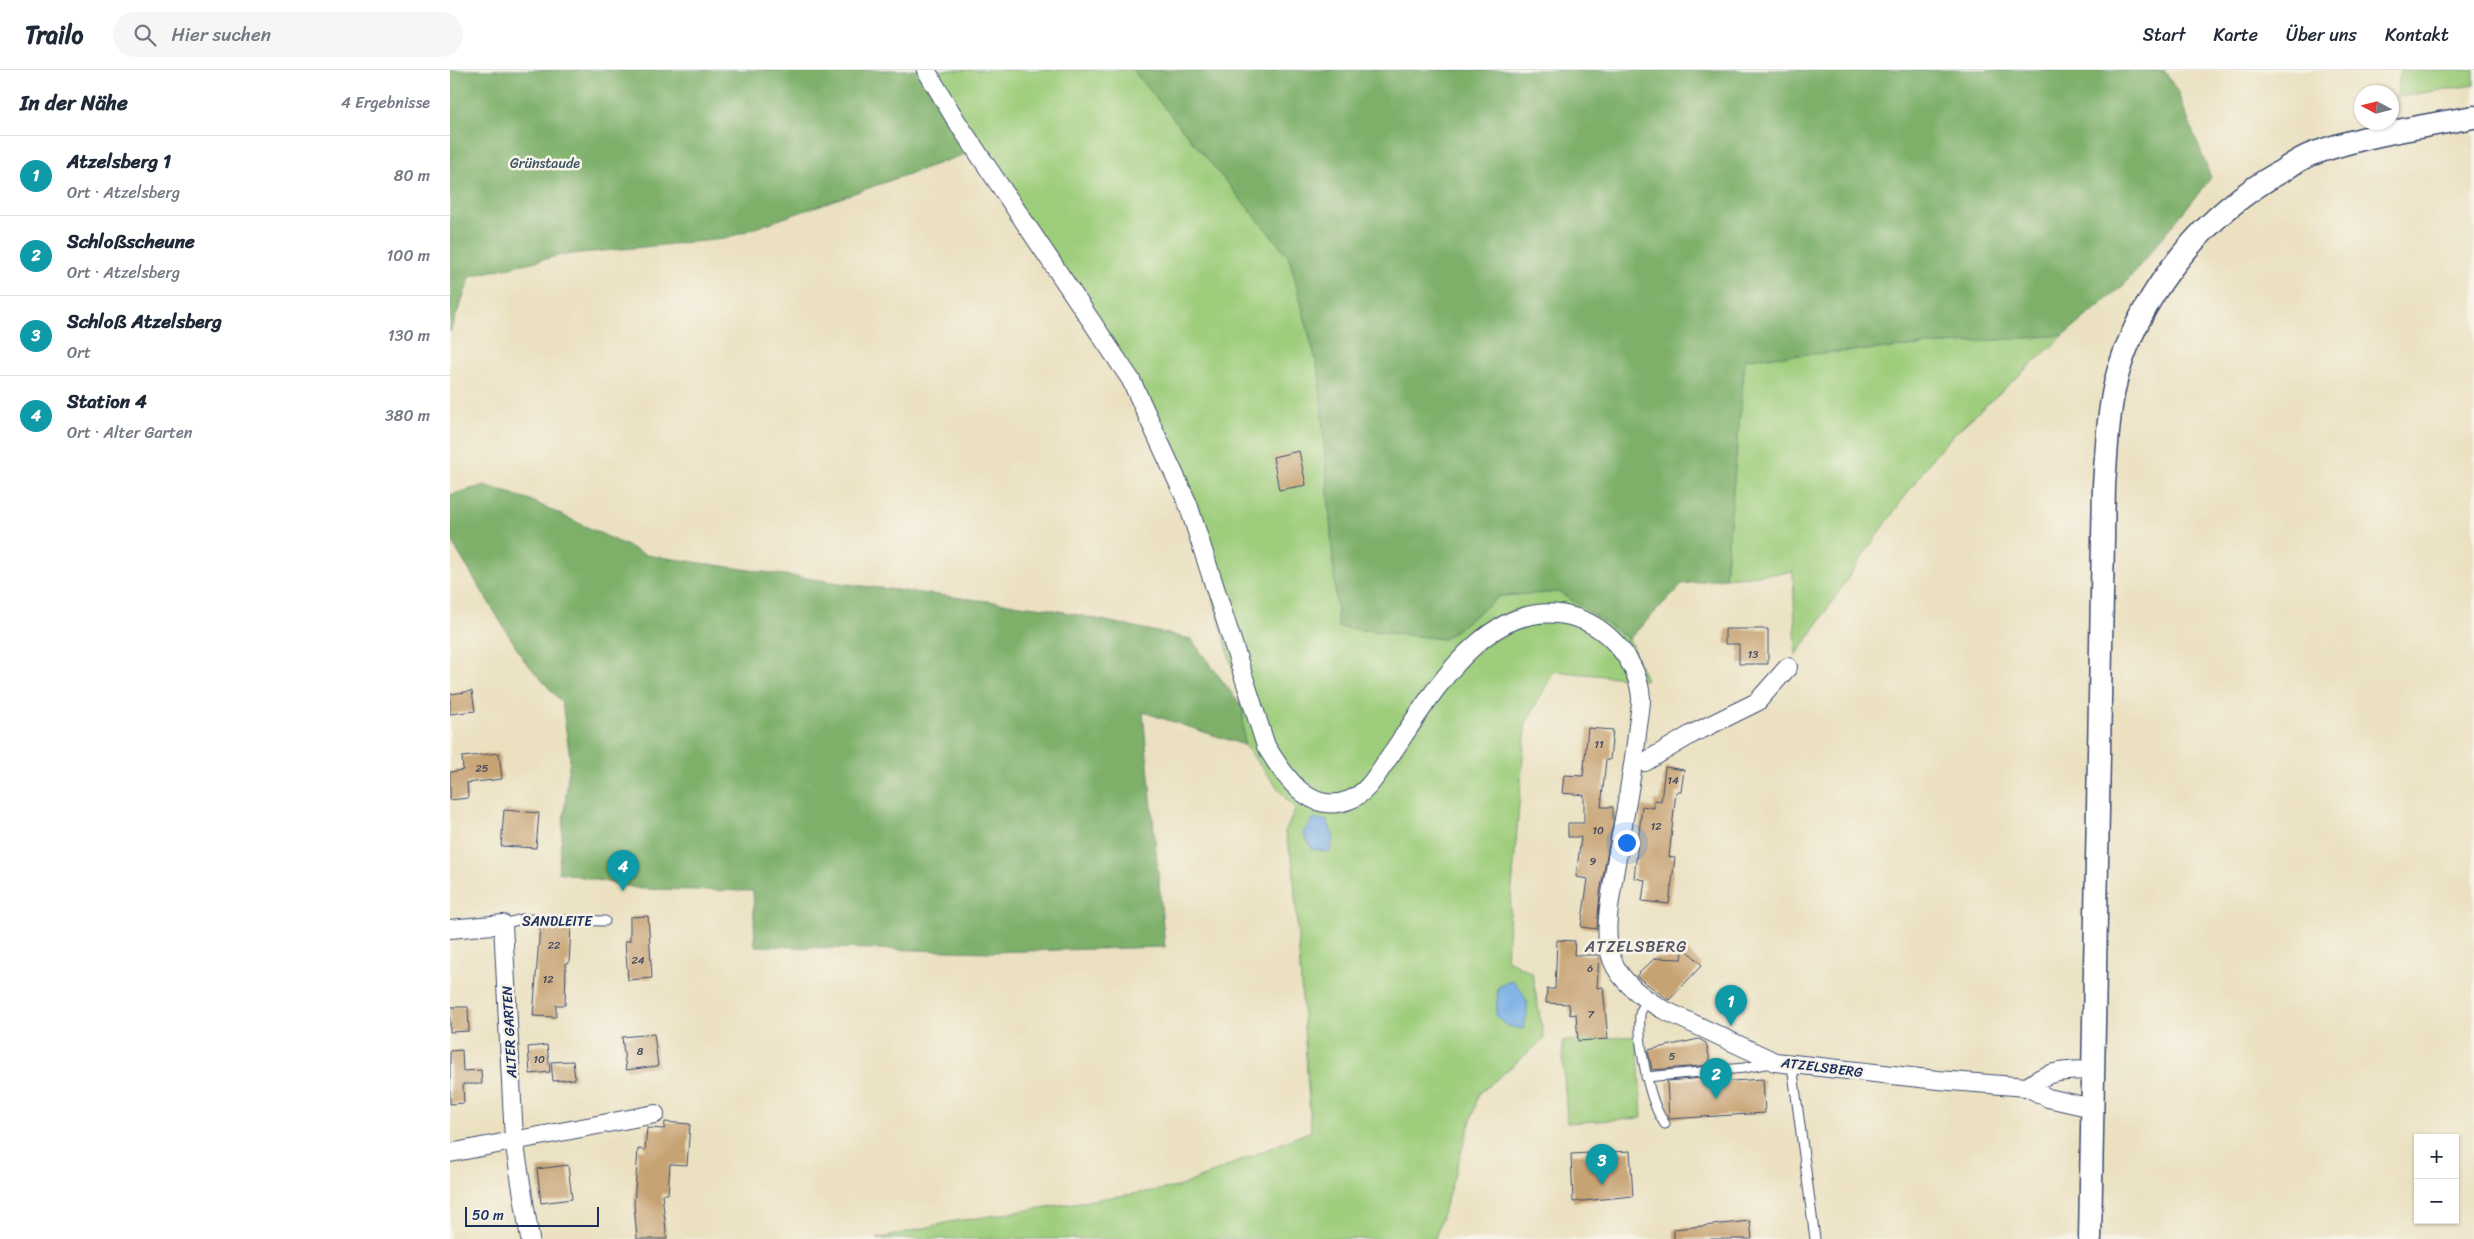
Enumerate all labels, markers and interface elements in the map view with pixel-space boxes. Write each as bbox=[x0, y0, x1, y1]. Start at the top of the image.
search box bbox=[113, 12, 463, 57]
text: Trailo bbox=[25, 14, 83, 56]
text: Hier suchen bbox=[171, 18, 271, 51]
text: Start bbox=[2143, 19, 2186, 51]
text: Karte bbox=[2214, 19, 2258, 51]
text: Über uns bbox=[2286, 19, 2357, 51]
text: Kontakt bbox=[2385, 19, 2449, 51]
icon: search bbox=[131, 21, 159, 49]
text: In der Nähe bbox=[20, 84, 128, 122]
north arrow bbox=[2354, 85, 2399, 130]
text: 4 Ergebnisse bbox=[341, 88, 430, 117]
text: Atzelsberg 1 bbox=[67, 145, 171, 178]
park label: Grünstaude bbox=[510, 151, 580, 176]
text: 1 bbox=[33, 161, 39, 190]
text: 80 m bbox=[394, 161, 430, 190]
text: Ort · Atzelsberg bbox=[67, 178, 180, 207]
text: Schloßscheune bbox=[67, 225, 195, 258]
text: 2 bbox=[31, 241, 41, 270]
text: 100 m bbox=[386, 241, 430, 270]
text: Ort · Atzelsberg bbox=[67, 258, 180, 287]
text: Schloß Atzelsberg bbox=[67, 305, 222, 338]
text: 3 bbox=[32, 321, 40, 350]
text: 130 m bbox=[388, 321, 430, 350]
text: Ort bbox=[67, 338, 91, 367]
text: Station 4 bbox=[67, 385, 147, 418]
text: 4 bbox=[31, 401, 41, 430]
text: 380 m bbox=[385, 401, 430, 430]
text: Ort · Alter Garten bbox=[67, 418, 192, 447]
house number: 13 bbox=[1748, 645, 1758, 664]
house number: 11 bbox=[1594, 735, 1604, 754]
house number: 25 bbox=[475, 759, 489, 778]
house number: 14 bbox=[1667, 771, 1679, 790]
house number: 12 bbox=[1650, 817, 1662, 836]
house number: 10 bbox=[1592, 821, 1604, 840]
your location bbox=[1614, 830, 1640, 856]
pin: 4 bbox=[607, 850, 639, 891]
house number: 9 bbox=[1590, 852, 1597, 871]
street label: SANDLEITE bbox=[522, 909, 593, 934]
district label: ATZELSBERG bbox=[1584, 932, 1687, 961]
house number: 22 bbox=[548, 936, 561, 955]
house number: 24 bbox=[631, 951, 645, 970]
house number: 6 bbox=[1587, 959, 1593, 978]
house number: 12 bbox=[542, 970, 554, 989]
street label: ALTER GARTEN bbox=[495, 985, 524, 1080]
pin: 1 bbox=[1715, 985, 1747, 1026]
house number: 7 bbox=[1588, 1005, 1595, 1024]
house number: 8 bbox=[637, 1042, 644, 1061]
house number: 5 bbox=[1669, 1047, 1676, 1066]
house number: 10 bbox=[533, 1050, 545, 1069]
street label: ATZELSBERG bbox=[1779, 1050, 1864, 1085]
pin: 2 bbox=[1700, 1058, 1732, 1099]
map controls bbox=[2414, 1134, 2459, 1224]
button: + bbox=[2414, 1134, 2459, 1179]
pin: 3 bbox=[1586, 1144, 1618, 1185]
button: − bbox=[2414, 1179, 2459, 1224]
text: 50 m bbox=[472, 1203, 504, 1228]
scale bar bbox=[465, 1204, 599, 1227]

